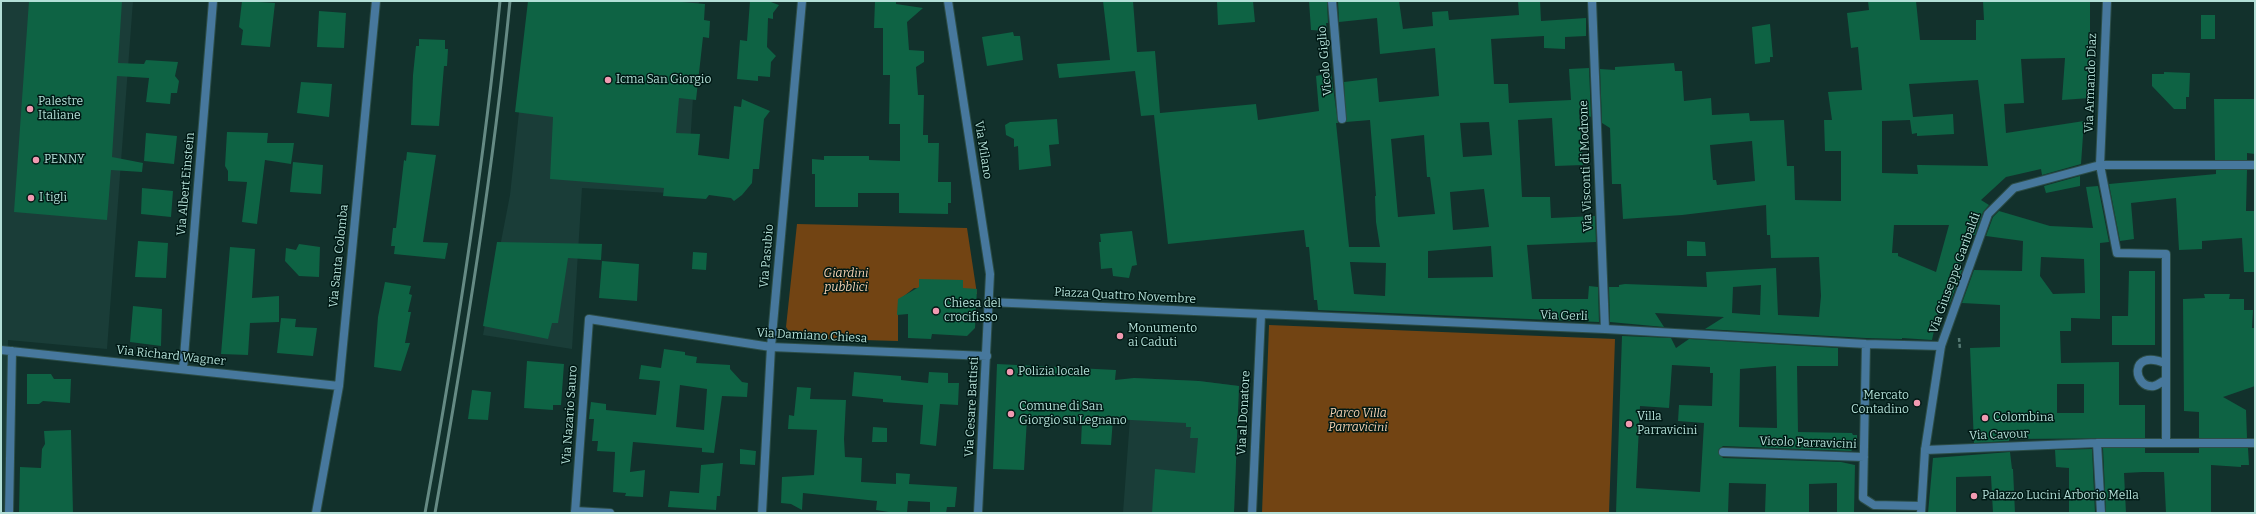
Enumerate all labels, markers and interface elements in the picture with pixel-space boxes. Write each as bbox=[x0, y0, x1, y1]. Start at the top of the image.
street label: Vicolo Giglio bbox=[1315, 26, 1335, 96]
street label: Via Armando Diaz bbox=[2082, 33, 2100, 133]
place label: Icma San Giorgio bbox=[616, 73, 711, 87]
marker: Icma San Giorgio bbox=[603, 75, 613, 85]
place label: Palestre Italiane bbox=[38, 95, 83, 123]
street label: Via Visconti di Modrone bbox=[1577, 100, 1595, 232]
marker: Palestre Italiane bbox=[25, 104, 35, 114]
street label: Via Milano bbox=[971, 120, 995, 180]
street label: Via Albert Einstein bbox=[174, 132, 198, 236]
place label: PENNY bbox=[44, 153, 85, 167]
marker: PENNY bbox=[31, 155, 41, 165]
place label: I tigli bbox=[39, 191, 67, 205]
marker: I tigli bbox=[26, 193, 36, 203]
street label: Via Santa Colomba bbox=[326, 204, 352, 308]
street label: Via Giuseppe Garibaldi bbox=[1926, 211, 1984, 335]
street label: Via Pasubio bbox=[757, 223, 777, 289]
park label: Giardini pubblici bbox=[824, 267, 868, 295]
street label: Piazza Quattro Novembre bbox=[1054, 285, 1196, 307]
place label: Chiesa del crocifisso bbox=[944, 297, 1001, 325]
marker: Chiesa del crocifisso bbox=[931, 306, 941, 316]
street label: Via Gerli bbox=[1540, 308, 1588, 324]
place label: Monumento ai Caduti bbox=[1128, 322, 1197, 350]
street label: Via Damiano Chiesa bbox=[756, 326, 868, 346]
marker: Monumento ai Caduti bbox=[1115, 331, 1125, 341]
street label: Via Richard Wagner bbox=[116, 343, 226, 369]
street label: Via Cesare Battisti bbox=[962, 357, 982, 457]
street label: Via Nazario Sauro bbox=[559, 365, 581, 465]
place label: Polizia locale bbox=[1018, 365, 1090, 379]
marker: Polizia locale bbox=[1005, 367, 1015, 377]
street label: Via al Donatore bbox=[1235, 370, 1253, 456]
place label: Mercato Contadino bbox=[1851, 389, 1909, 417]
marker: Mercato Contadino bbox=[1912, 398, 1922, 408]
place label: Comune di San Giorgio su Legnano bbox=[1019, 400, 1127, 428]
park label: Parco Villa Parravicini bbox=[1328, 407, 1388, 435]
marker: Comune di San Giorgio su Legnano bbox=[1006, 409, 1016, 419]
place label: Villa Parravicini bbox=[1637, 410, 1697, 438]
place label: Colombina bbox=[1993, 411, 2054, 425]
marker: Colombina bbox=[1980, 413, 1990, 423]
marker: Villa Parravicini bbox=[1624, 419, 1634, 429]
street label: Via Cavour bbox=[1969, 427, 2029, 443]
street label: Vicolo Parravicini bbox=[1759, 434, 1857, 452]
place label: Palazzo Lucini Arborio Mella bbox=[1982, 489, 2139, 503]
marker: Palazzo Lucini Arborio Mella bbox=[1969, 491, 1979, 501]

